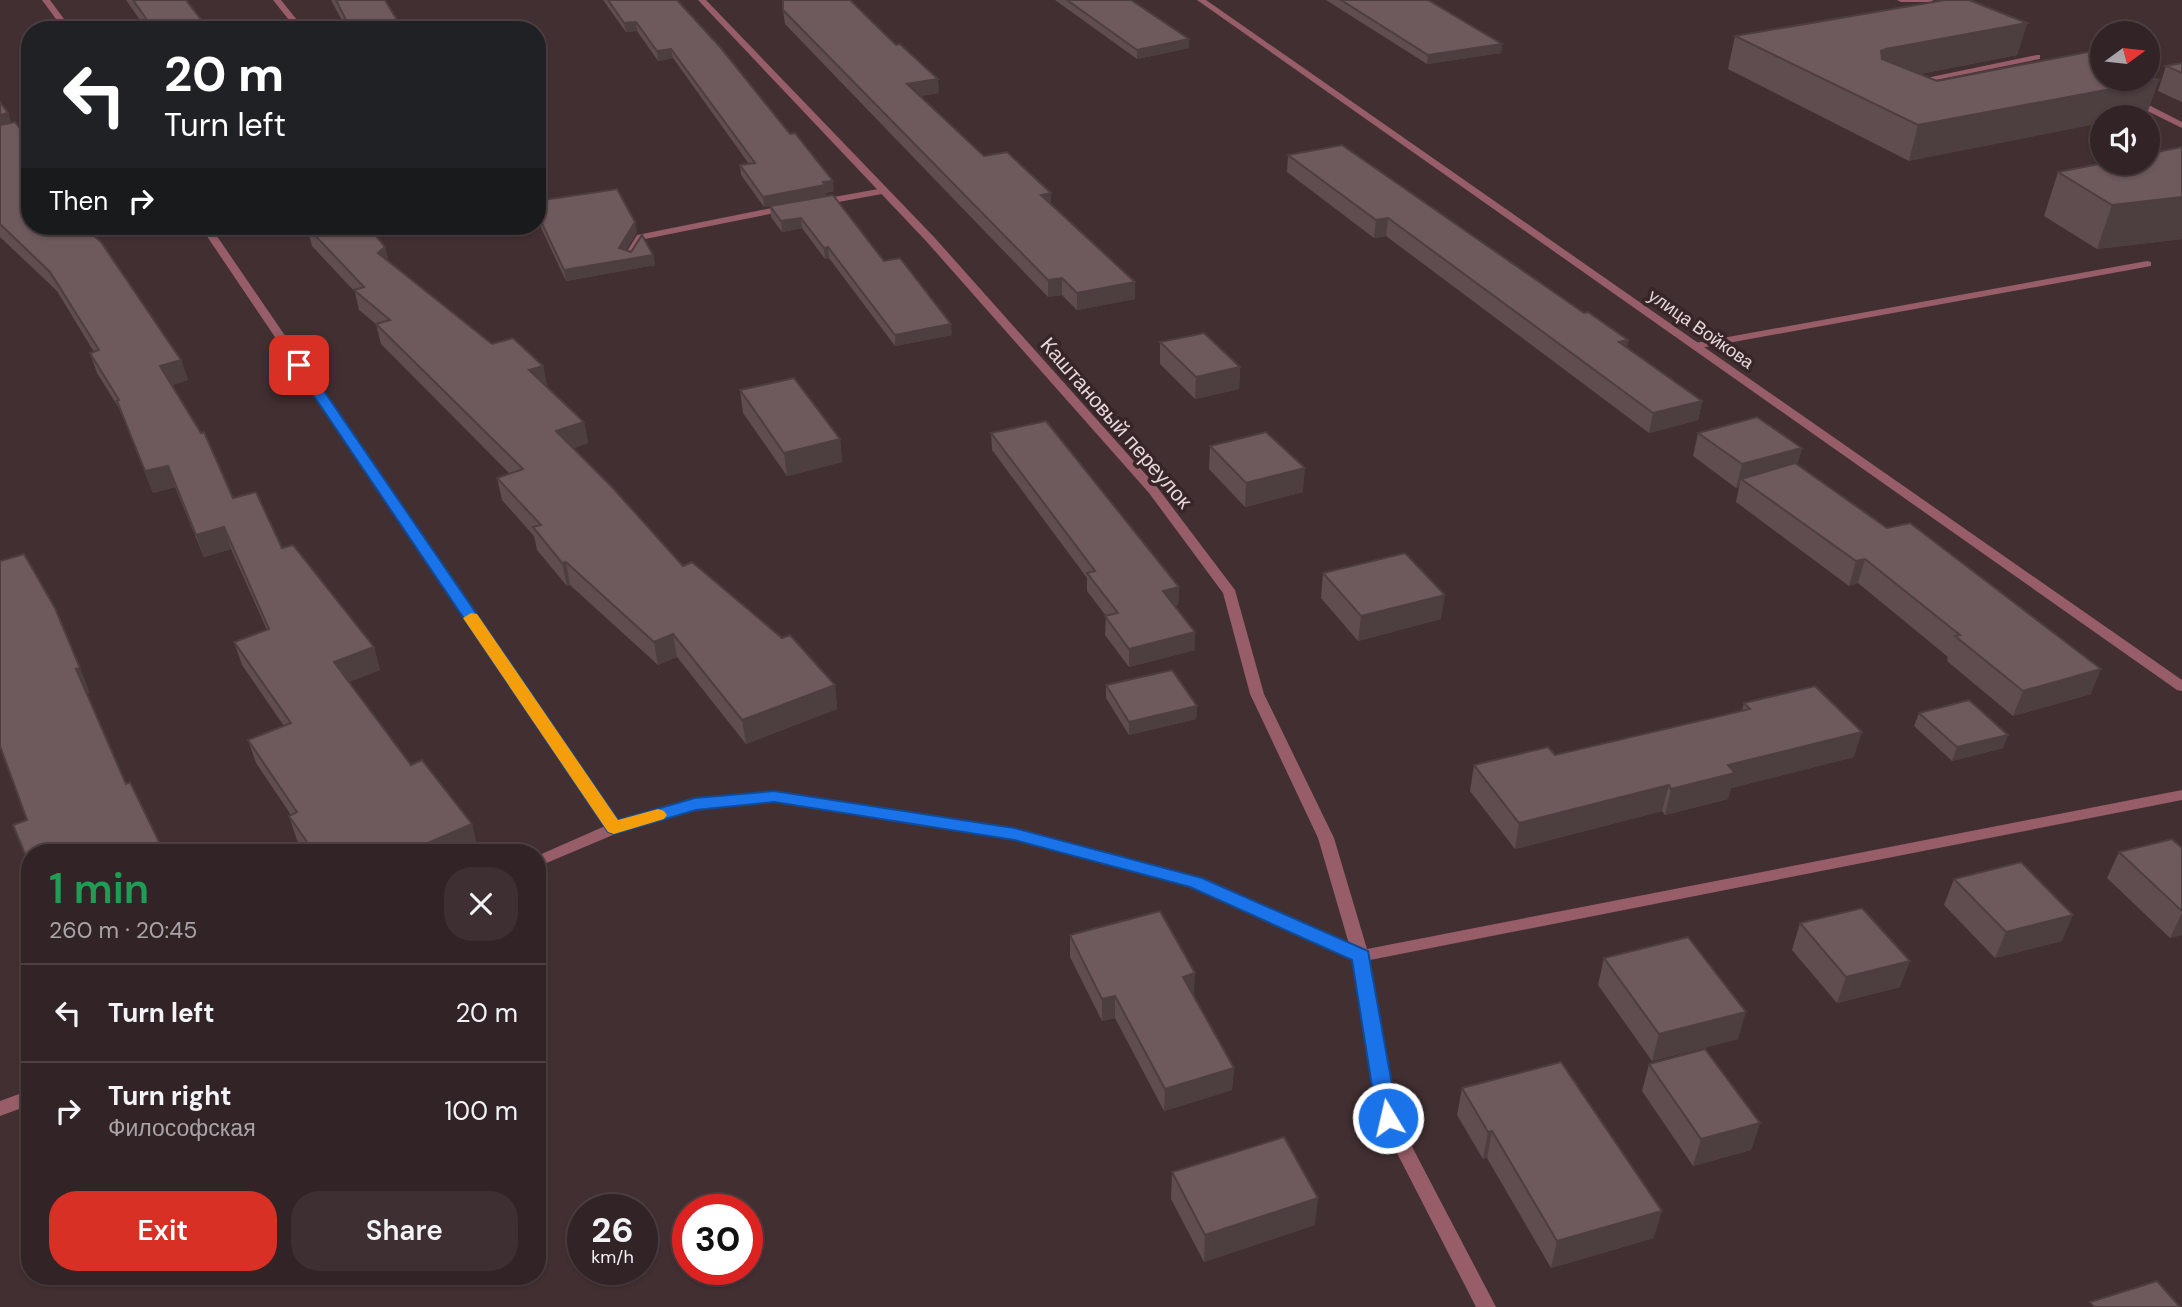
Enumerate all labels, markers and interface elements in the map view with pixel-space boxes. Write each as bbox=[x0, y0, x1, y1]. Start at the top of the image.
north arrow bbox=[2090, 21, 2160, 91]
map controls bbox=[2090, 21, 2160, 175]
text: 20 m bbox=[164, 42, 284, 106]
icon: left bbox=[49, 49, 140, 140]
text: Turn left bbox=[164, 104, 286, 146]
button: sound bbox=[2090, 105, 2160, 175]
icon: right bbox=[122, 182, 160, 220]
text: Then bbox=[49, 184, 108, 218]
street label: улица Войкова bbox=[1643, 284, 1759, 375]
street label: Каштановый переулок bbox=[1034, 331, 1199, 515]
pin bbox=[269, 335, 329, 395]
icon: arrive bbox=[280, 346, 318, 384]
text: 1 min bbox=[49, 861, 149, 916]
button: close bbox=[444, 867, 518, 941]
text: 260 m · 20:45 bbox=[49, 915, 197, 945]
icon: left bbox=[49, 994, 87, 1032]
text: Turn left bbox=[108, 996, 215, 1030]
text: 20 m bbox=[455, 996, 518, 1030]
text: Turn right bbox=[108, 1079, 232, 1113]
position arrow bbox=[1351, 1081, 1425, 1155]
icon: right bbox=[49, 1092, 87, 1130]
text: 100 m bbox=[444, 1094, 518, 1128]
text: Философская bbox=[108, 1113, 256, 1143]
button: Exit bbox=[49, 1191, 277, 1271]
button: Share bbox=[291, 1191, 518, 1271]
speed limit sign: 30 bbox=[672, 1194, 763, 1285]
text: 26 bbox=[591, 1207, 634, 1253]
text: km/h bbox=[591, 1245, 634, 1269]

